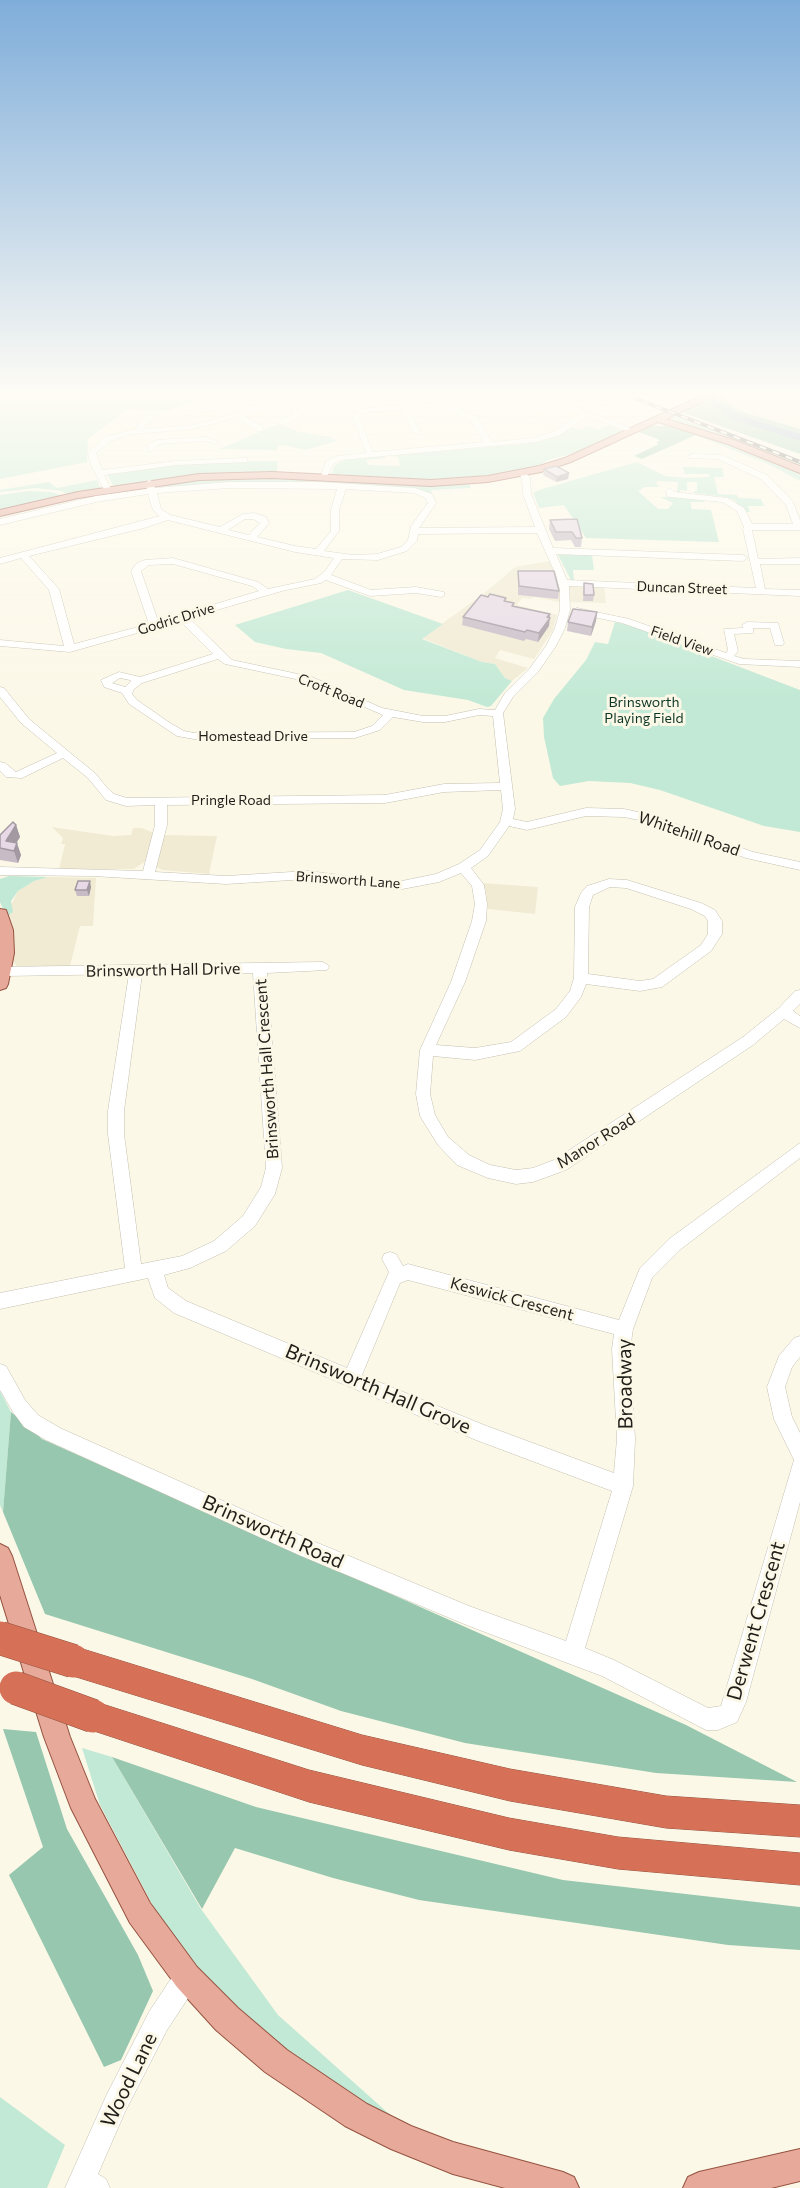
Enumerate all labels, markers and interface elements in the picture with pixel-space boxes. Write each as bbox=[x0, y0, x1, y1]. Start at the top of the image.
street label: Duncan Street bbox=[636, 578, 728, 598]
street label: Godric Drive bbox=[136, 599, 216, 639]
street label: Field View bbox=[649, 622, 715, 660]
street label: Croft Road bbox=[295, 670, 367, 712]
park label: Brinsworth Playing Field bbox=[604, 694, 684, 726]
street label: Homestead Drive bbox=[198, 728, 308, 744]
street label: Pringle Road bbox=[191, 792, 271, 808]
street label: Whitehill Road bbox=[636, 808, 742, 860]
street label: Brinsworth Lane bbox=[295, 868, 401, 892]
street label: Brinsworth Hall Drive bbox=[86, 959, 240, 981]
street label: Brinsworth Hall Crescent bbox=[251, 978, 283, 1160]
street label: Manor Road bbox=[553, 1109, 639, 1173]
street label: Keswick Crescent bbox=[448, 1273, 576, 1325]
street label: Broadway bbox=[612, 1338, 638, 1430]
street label: Brinsworth Hall Grove bbox=[282, 1339, 474, 1439]
street label: Brinsworth Road bbox=[199, 1490, 347, 1574]
street label: Derwent Crescent bbox=[722, 1539, 790, 1703]
street label: Wood Lane bbox=[96, 2029, 162, 2131]

